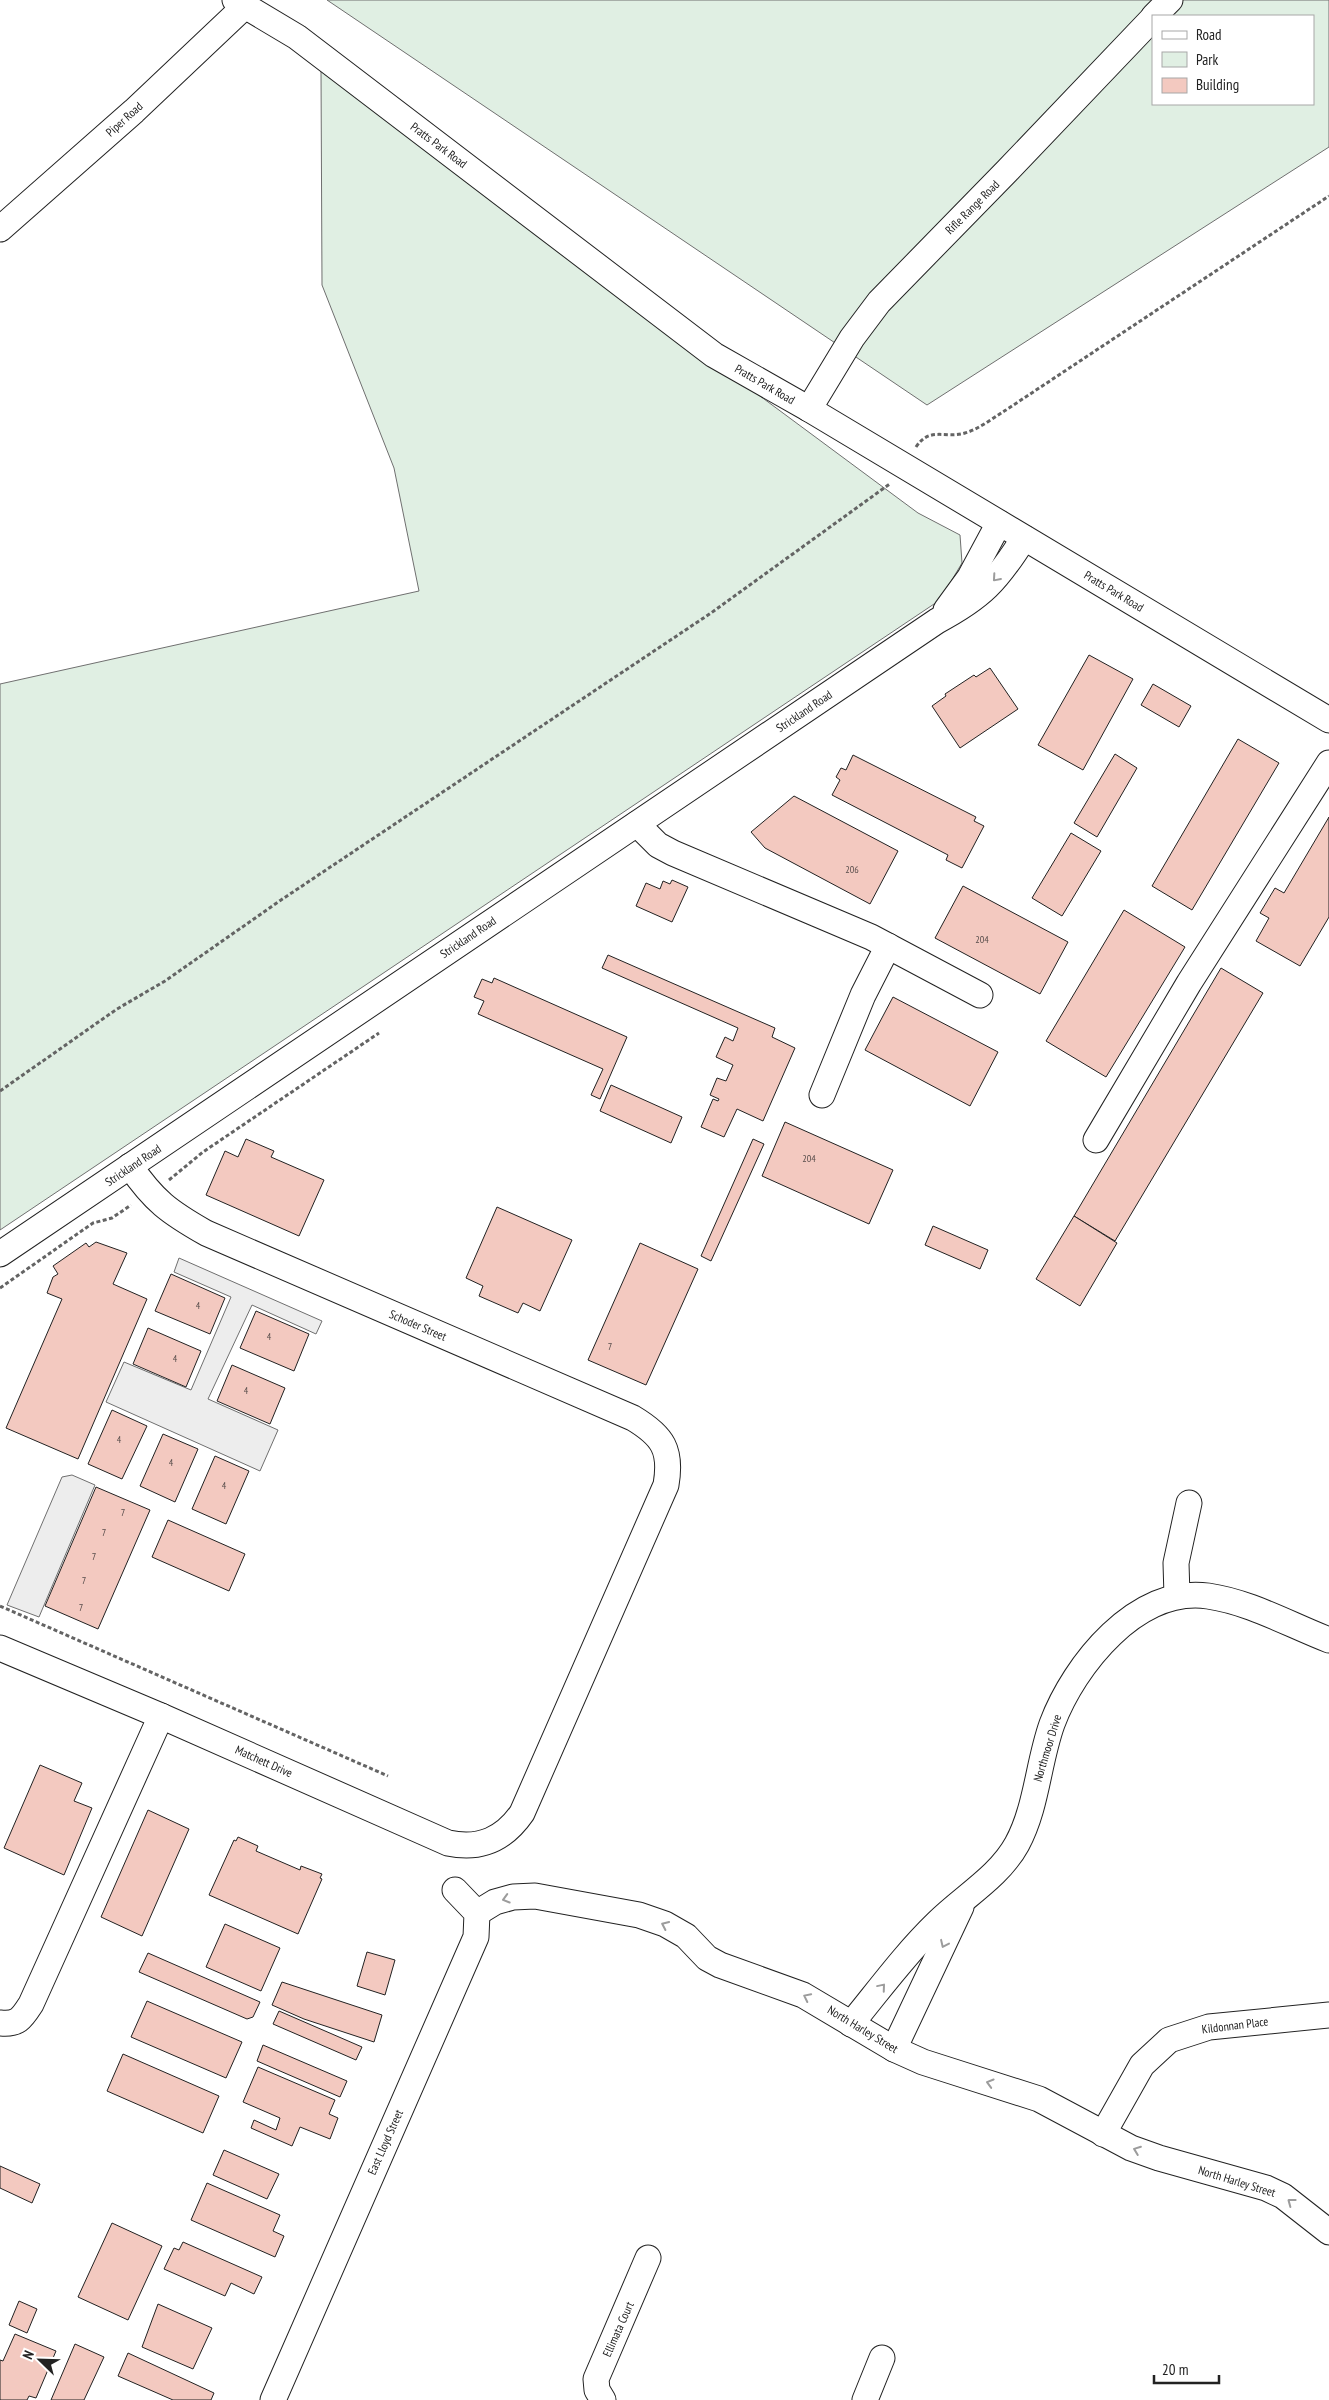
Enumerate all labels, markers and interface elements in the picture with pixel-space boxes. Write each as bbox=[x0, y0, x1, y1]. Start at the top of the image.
legend bbox=[1152, 15, 1314, 105]
text: Road bbox=[1196, 25, 1222, 44]
text: Park bbox=[1196, 50, 1218, 69]
text: Building bbox=[1196, 75, 1239, 94]
street label: Piper Road bbox=[102, 99, 146, 139]
street label: Pratts Park Road bbox=[408, 119, 470, 171]
street label: Rifle Range Road bbox=[942, 177, 1002, 237]
street label: Pratts Park Road bbox=[732, 361, 798, 407]
street label: Pratts Park Road bbox=[1081, 567, 1147, 615]
one-way arrow bbox=[993, 572, 1002, 581]
street label: Strickland Road bbox=[773, 687, 835, 735]
house number: 206 bbox=[845, 863, 859, 876]
street label: Strickland Road bbox=[437, 913, 499, 961]
house number: 204 bbox=[975, 933, 989, 946]
street label: Strickland Road bbox=[102, 1141, 164, 1189]
house number: 204 bbox=[802, 1152, 816, 1165]
house number: 4 bbox=[196, 1299, 201, 1312]
street label: Schoder Street bbox=[387, 1306, 450, 1344]
house number: 4 bbox=[267, 1330, 272, 1343]
house number: 7 bbox=[608, 1340, 612, 1353]
house number: 4 bbox=[173, 1352, 178, 1365]
house number: 4 bbox=[244, 1384, 249, 1397]
house number: 4 bbox=[117, 1433, 122, 1446]
house number: 4 bbox=[169, 1456, 174, 1469]
house number: 4 bbox=[222, 1479, 227, 1492]
house number: 7 bbox=[121, 1506, 125, 1519]
house number: 7 bbox=[102, 1526, 106, 1539]
house number: 7 bbox=[92, 1550, 96, 1563]
house number: 7 bbox=[82, 1574, 86, 1587]
house number: 7 bbox=[79, 1601, 83, 1614]
street label: Northmoor Drive bbox=[1030, 1712, 1064, 1783]
street label: Matchett Drive bbox=[233, 1742, 295, 1780]
one-way arrow bbox=[502, 1893, 511, 1904]
one-way arrow bbox=[661, 1921, 670, 1931]
one-way arrow bbox=[939, 1939, 950, 1948]
one-way arrow bbox=[876, 1983, 885, 1992]
one-way arrow bbox=[804, 1993, 813, 2003]
street label: North Harley Street bbox=[825, 2002, 902, 2056]
street label: Kildonnan Place bbox=[1201, 2013, 1269, 2037]
one-way arrow bbox=[987, 2078, 995, 2088]
street label: East Lloyd Street bbox=[364, 2106, 406, 2177]
one-way arrow bbox=[1134, 2146, 1142, 2156]
street label: North Harley Street bbox=[1197, 2162, 1278, 2200]
one-way arrow bbox=[1288, 2199, 1297, 2207]
street label: Ellimata Court bbox=[599, 2298, 637, 2359]
north arrow bbox=[15, 2335, 65, 2385]
text: N bbox=[18, 2348, 38, 2362]
scale bar bbox=[1154, 2352, 1219, 2384]
text: 20 m bbox=[1162, 2360, 1188, 2379]

